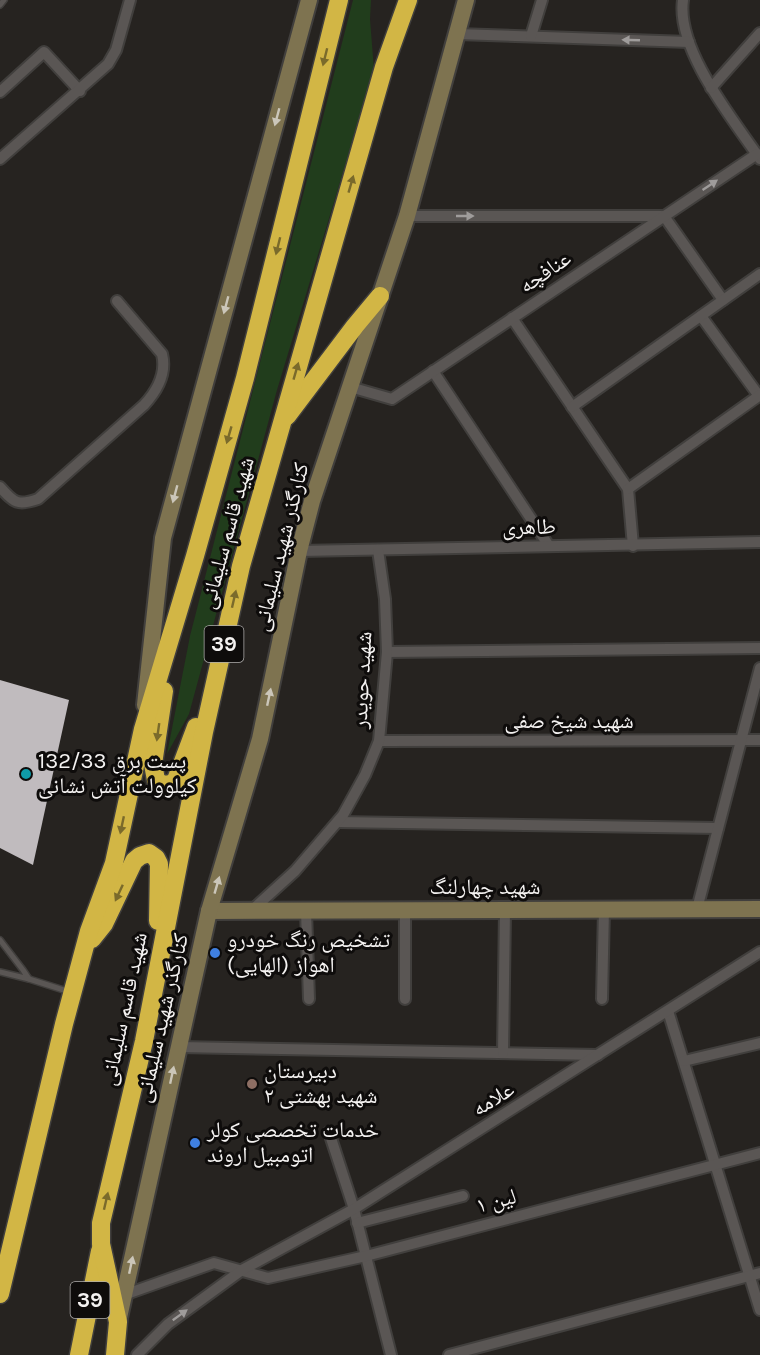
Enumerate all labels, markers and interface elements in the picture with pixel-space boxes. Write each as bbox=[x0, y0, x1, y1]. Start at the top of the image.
one-way arrow bbox=[621, 36, 640, 45]
one-way arrow bbox=[320, 48, 329, 66]
one-way arrow bbox=[272, 108, 281, 126]
one-way arrow bbox=[346, 175, 356, 193]
one-way arrow bbox=[702, 180, 718, 191]
one-way arrow bbox=[456, 211, 475, 221]
one-way arrow bbox=[272, 237, 282, 255]
street label: عنافچه bbox=[514, 245, 576, 299]
one-way arrow bbox=[221, 297, 230, 315]
one-way arrow bbox=[292, 362, 301, 380]
one-way arrow bbox=[224, 426, 233, 444]
street label: شهید قاسم سلیمانی bbox=[194, 454, 261, 612]
street label: کنارگذر شهید سلیمانی bbox=[247, 460, 315, 634]
one-way arrow bbox=[169, 484, 179, 503]
street label: طاهری bbox=[502, 514, 556, 540]
one-way arrow bbox=[229, 590, 239, 609]
road number: 39 bbox=[204, 626, 244, 662]
street label: شهید حویدر bbox=[346, 631, 378, 730]
one-way arrow bbox=[264, 688, 274, 706]
street label: شهید شیخ صفی bbox=[504, 708, 634, 734]
one-way arrow bbox=[153, 723, 162, 742]
place label: پست برق 132/33 کیلوولت آتش نشانی bbox=[38, 748, 197, 799]
marker: پست برق 132/33 کیلوولت آتش نشانی bbox=[19, 767, 33, 781]
one-way arrow bbox=[117, 816, 126, 835]
street label: شهید چهارلنگ bbox=[429, 874, 541, 900]
one-way arrow bbox=[213, 876, 222, 894]
one-way arrow bbox=[114, 885, 123, 902]
place label: تشخیص رنگ خودرو اهواز (الهایی) bbox=[227, 927, 391, 978]
street label: شهید قاسم سلیمانی bbox=[95, 930, 154, 1088]
street label: کنارگذر شهید سلیمانی bbox=[130, 931, 194, 1105]
marker: تشخیص رنگ خودرو اهواز (الهایی) bbox=[208, 946, 222, 960]
place label: دبیرستان شهید بهشتی ۲ bbox=[264, 1058, 378, 1109]
one-way arrow bbox=[168, 1066, 178, 1084]
street label: علامه bbox=[467, 1076, 519, 1122]
marker: دبیرستان شهید بهشتی ۲ bbox=[245, 1077, 259, 1091]
place label: خدمات تخصصی کولر اتومبیل اروند bbox=[206, 1117, 379, 1168]
marker: خدمات تخصصی کولر اتومبیل اروند bbox=[188, 1136, 202, 1150]
street label: لین ۱ bbox=[473, 1183, 519, 1219]
one-way arrow bbox=[102, 1192, 112, 1210]
one-way arrow bbox=[126, 1256, 136, 1275]
road number: 39 bbox=[70, 1282, 110, 1318]
one-way arrow bbox=[171, 1309, 187, 1321]

